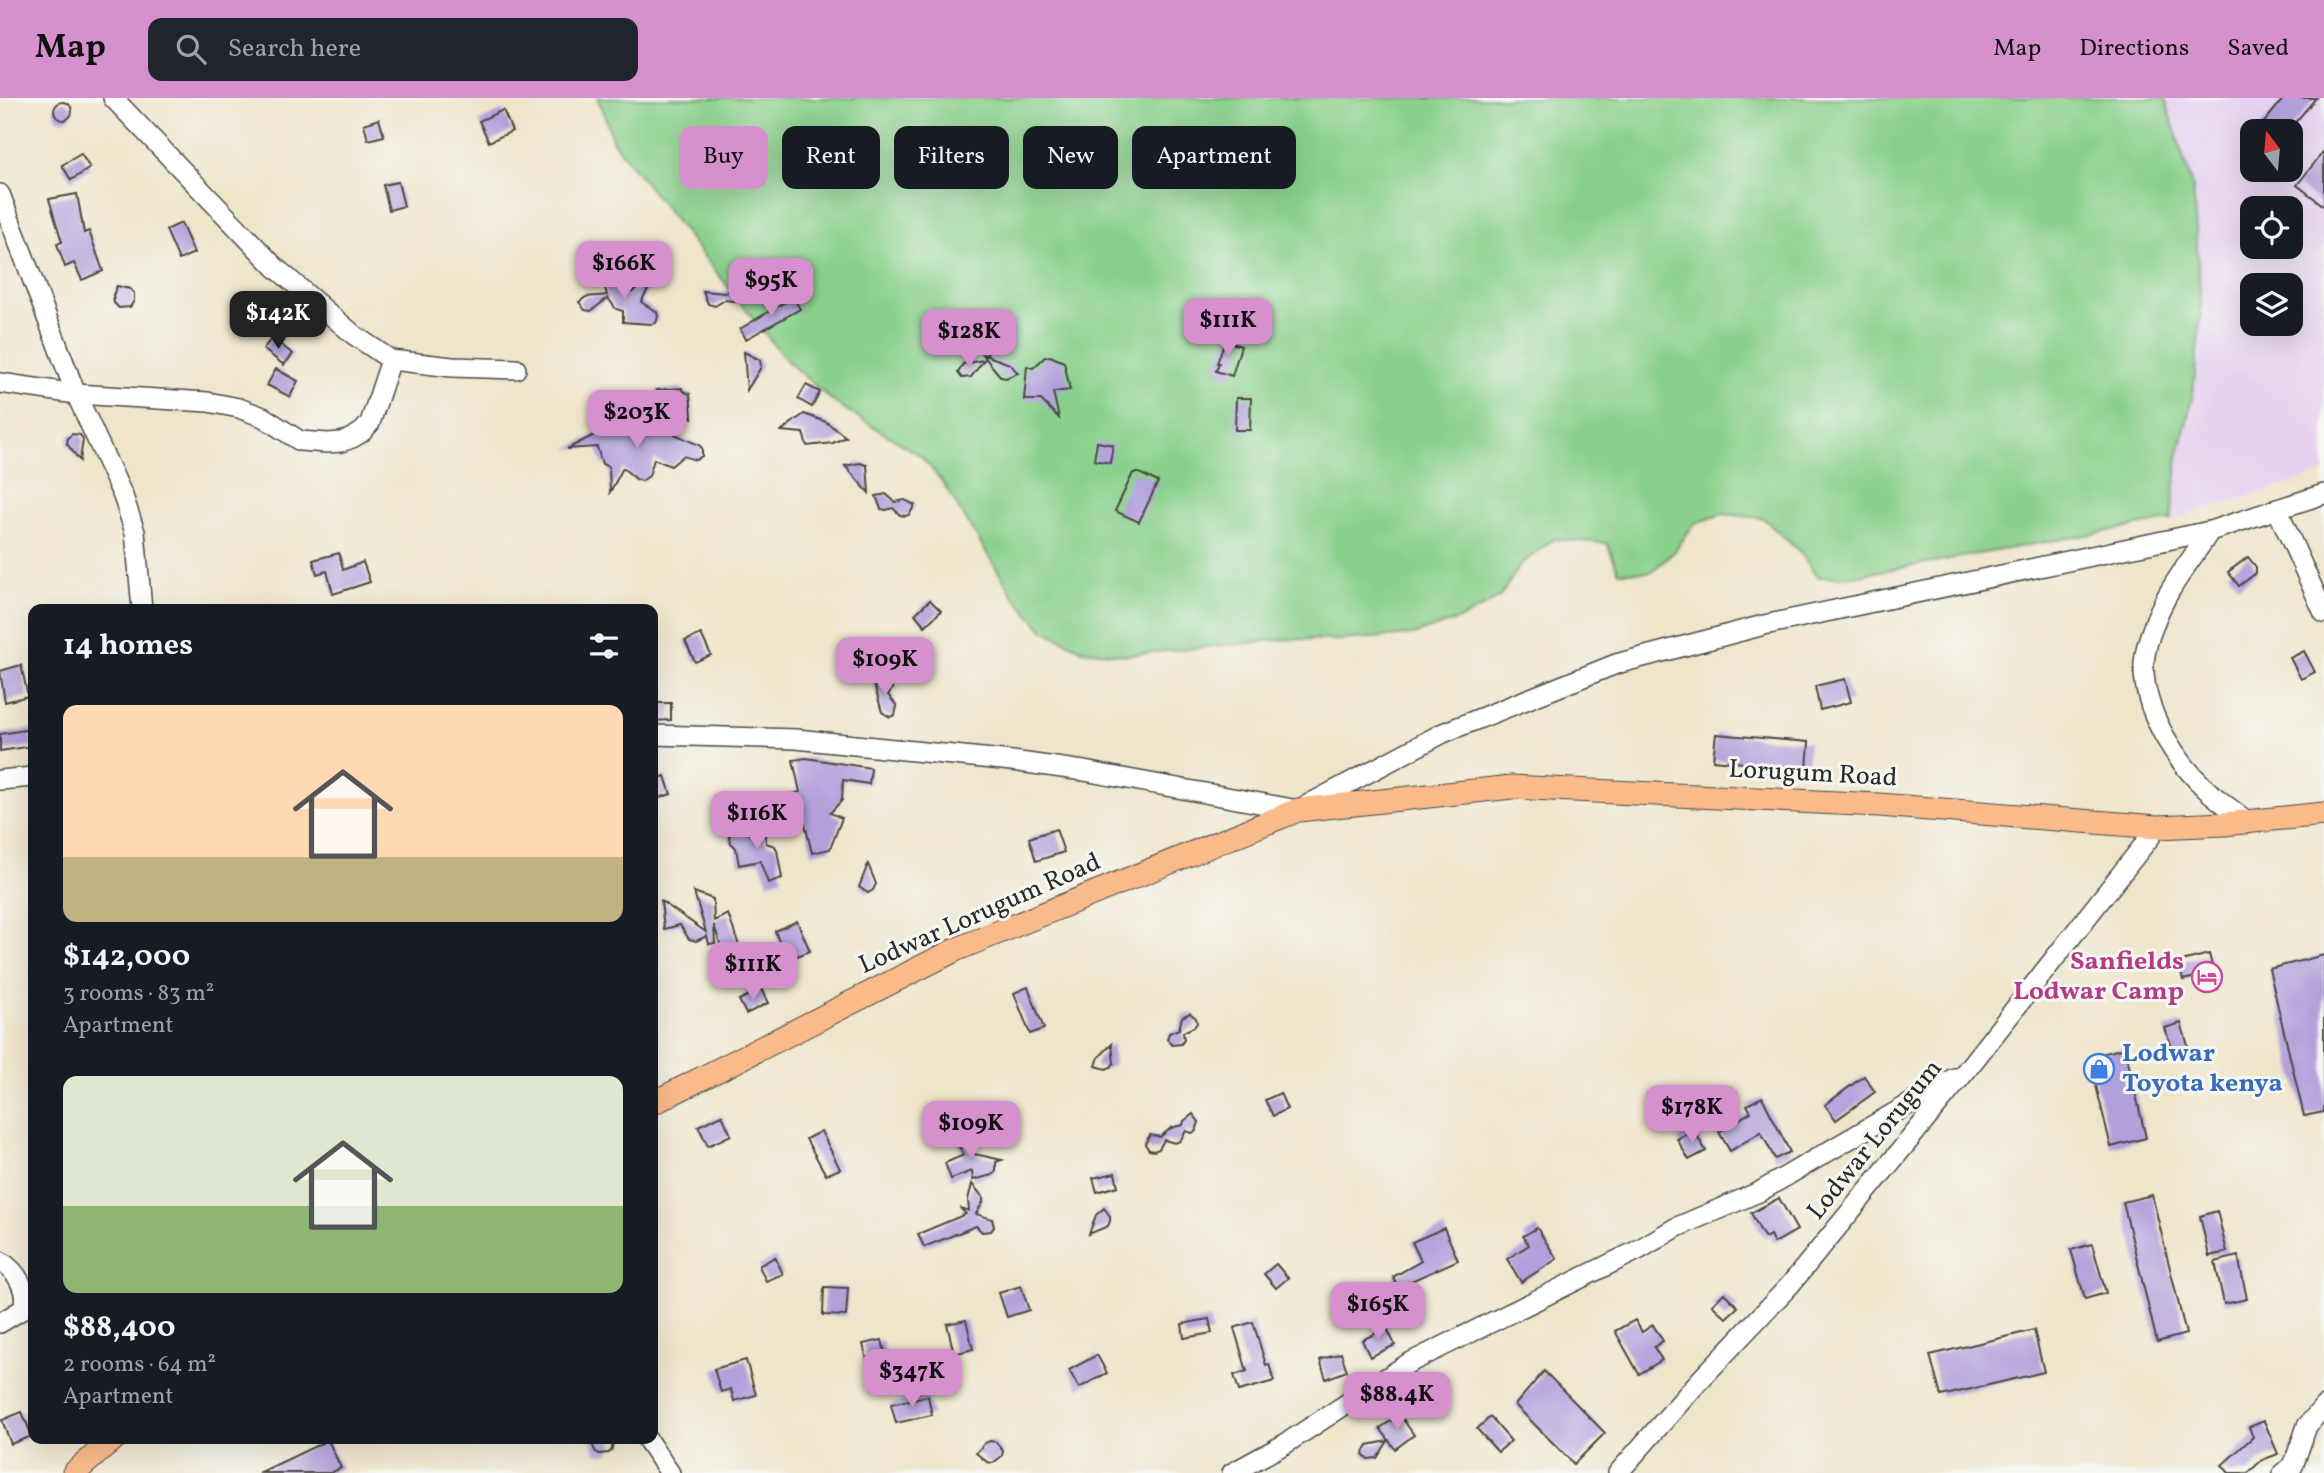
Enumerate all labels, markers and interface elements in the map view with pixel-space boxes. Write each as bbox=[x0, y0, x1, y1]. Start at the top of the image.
search box bbox=[148, 18, 638, 81]
text: Map bbox=[35, 26, 106, 72]
icon: search bbox=[172, 30, 210, 68]
text: Search here bbox=[228, 31, 361, 67]
text: Map bbox=[1993, 32, 2041, 66]
text: Directions bbox=[2079, 32, 2189, 66]
text: Saved bbox=[2227, 32, 2289, 66]
north arrow bbox=[2240, 119, 2303, 182]
map controls bbox=[2240, 119, 2303, 336]
chip: Buy bbox=[679, 126, 768, 189]
chip: Rent bbox=[782, 126, 880, 189]
chip: Filters bbox=[894, 126, 1009, 189]
chip: New bbox=[1023, 126, 1118, 189]
chip: Apartment bbox=[1132, 126, 1296, 189]
button: locate bbox=[2240, 196, 2303, 259]
pin: $166K bbox=[575, 242, 673, 301]
text: $166K bbox=[592, 248, 656, 280]
pin: $95K bbox=[730, 258, 812, 318]
text: $95K bbox=[744, 265, 798, 297]
button: layers bbox=[2240, 273, 2303, 336]
pin: $142K bbox=[229, 292, 327, 351]
text: $142K bbox=[246, 298, 310, 330]
pin: $111K bbox=[1179, 299, 1277, 358]
text: $111K bbox=[1199, 305, 1257, 337]
pin: $128K bbox=[920, 310, 1018, 369]
text: $128K bbox=[937, 316, 1001, 348]
pin: $203K bbox=[588, 390, 686, 450]
text: $203K bbox=[604, 397, 670, 429]
text: 14 homes bbox=[63, 625, 193, 667]
icon: filters bbox=[585, 627, 623, 665]
pin: $109K bbox=[836, 638, 934, 697]
text: $109K bbox=[852, 644, 918, 676]
icon: home bbox=[280, 751, 406, 877]
street label: Lorugum Road bbox=[1728, 752, 1898, 796]
pin: $116K bbox=[708, 792, 806, 851]
text: $116K bbox=[727, 798, 787, 830]
street label: Lodwar Lorugum Road bbox=[853, 844, 1107, 984]
text: $142,000 bbox=[63, 936, 190, 978]
pin: $111K bbox=[704, 942, 802, 1002]
place label: Sanfields Lodwar Camp bbox=[2013, 944, 2184, 1010]
text: $111K bbox=[724, 949, 782, 981]
hotel icon: Sanfields Lodwar Camp bbox=[2190, 960, 2224, 994]
text: 3 rooms · 83 m² bbox=[63, 978, 214, 1010]
text: Apartment bbox=[63, 1010, 174, 1042]
place label: Lodwar Toyota kenya bbox=[2122, 1036, 2283, 1102]
street label: Lodwar Lorugum bbox=[1799, 1052, 1951, 1228]
shop icon: Lodwar Toyota kenya bbox=[2082, 1052, 2116, 1086]
pin: $178K bbox=[1643, 1086, 1741, 1145]
text: $178K bbox=[1661, 1092, 1723, 1124]
pin: $109K bbox=[922, 1102, 1020, 1161]
text: $109K bbox=[938, 1108, 1004, 1140]
icon: home bbox=[280, 1122, 406, 1248]
pin: $165K bbox=[1329, 1282, 1427, 1342]
text: $165K bbox=[1347, 1289, 1409, 1321]
text: $88,400 bbox=[63, 1307, 175, 1349]
text: 2 rooms · 64 m² bbox=[63, 1349, 216, 1381]
pin: $347K bbox=[863, 1350, 961, 1409]
text: $347K bbox=[879, 1356, 945, 1388]
pin: $88.4K bbox=[1340, 1372, 1454, 1432]
text: $88.4K bbox=[1360, 1379, 1434, 1411]
text: Apartment bbox=[63, 1381, 174, 1413]

